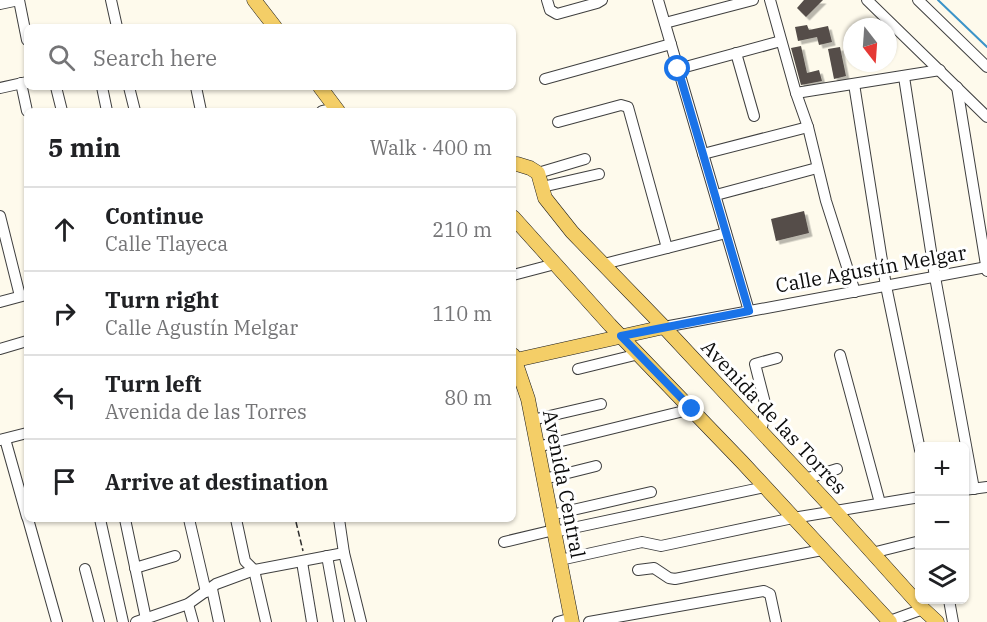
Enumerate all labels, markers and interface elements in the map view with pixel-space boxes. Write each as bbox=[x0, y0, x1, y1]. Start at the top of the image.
north arrow bbox=[843, 18, 897, 72]
search box bbox=[24, 24, 516, 90]
icon: search bbox=[45, 41, 78, 74]
text: Search here bbox=[93, 43, 217, 72]
route start bbox=[664, 55, 690, 81]
text: 5 min bbox=[48, 130, 121, 164]
text: Walk · 400 m bbox=[370, 134, 492, 161]
text: Continue bbox=[105, 201, 204, 230]
icon: ahead bbox=[48, 213, 81, 246]
text: 210 m bbox=[432, 216, 492, 243]
text: Calle Tlayeca bbox=[105, 230, 228, 257]
street label: Calle Agustín Melgar bbox=[773, 238, 969, 299]
text: Turn right bbox=[105, 285, 219, 314]
icon: right bbox=[48, 297, 81, 330]
text: 110 m bbox=[432, 300, 492, 327]
text: Calle Agustín Melgar bbox=[105, 314, 298, 341]
street label: Avenida de las Torres bbox=[696, 334, 853, 500]
text: Turn left bbox=[105, 369, 201, 398]
icon: left bbox=[48, 381, 81, 414]
text: 80 m bbox=[444, 384, 492, 411]
route end bbox=[678, 395, 704, 421]
text: Avenida de las Torres bbox=[105, 398, 307, 425]
street label: Avenida Central bbox=[537, 408, 592, 560]
map controls bbox=[915, 442, 969, 604]
button: + bbox=[915, 442, 969, 496]
icon: arrive bbox=[48, 465, 81, 498]
text: Arrive at destination bbox=[105, 467, 328, 496]
button: − bbox=[915, 496, 969, 550]
button: layers bbox=[915, 550, 969, 604]

